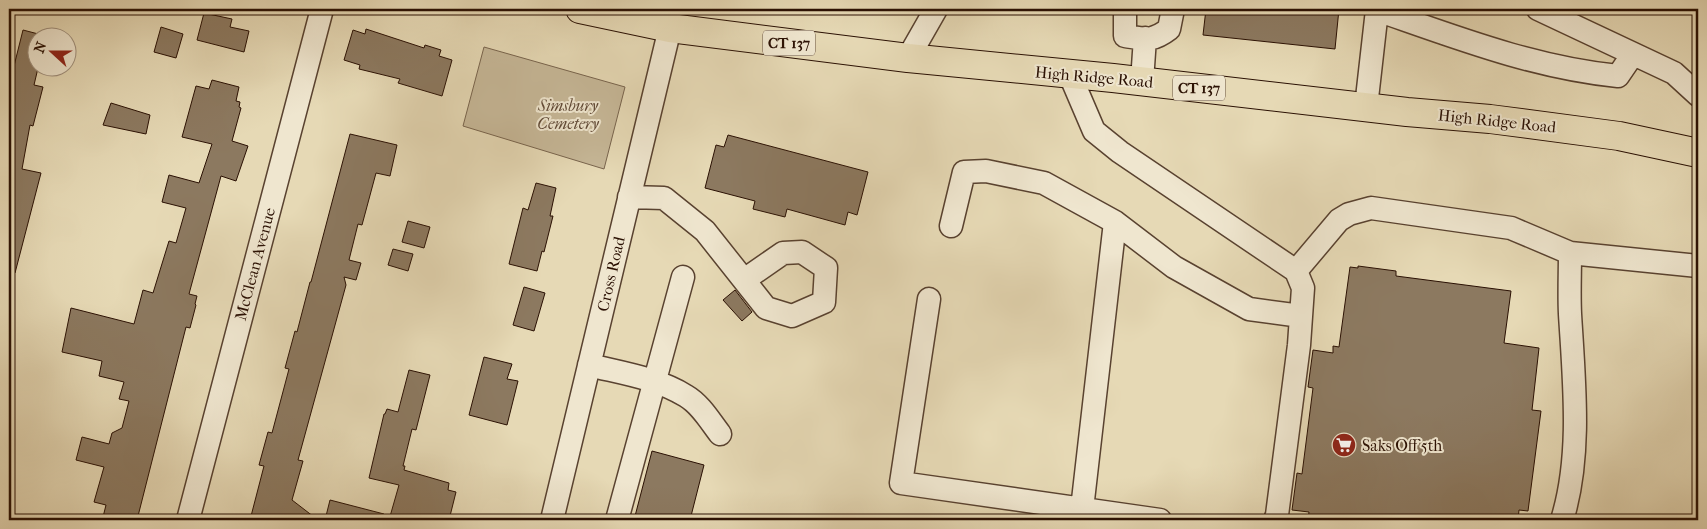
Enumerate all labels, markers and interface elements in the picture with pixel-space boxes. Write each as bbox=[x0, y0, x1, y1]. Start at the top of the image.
north arrow bbox=[28, 28, 78, 78]
road number: CT 137 bbox=[763, 30, 815, 56]
text: N bbox=[30, 39, 50, 56]
street label: High Ridge Road bbox=[1034, 62, 1154, 92]
road number: CT 137 bbox=[1173, 76, 1225, 100]
park label: Simsbury Cemetery bbox=[537, 96, 599, 133]
street label: High Ridge Road bbox=[1437, 105, 1557, 137]
street label: McClean Avenue bbox=[231, 205, 279, 323]
street label: Cross Road bbox=[593, 234, 629, 313]
supermarket icon: Saks Off 5th bbox=[1331, 432, 1357, 458]
place label: Saks Off 5th bbox=[1362, 436, 1442, 455]

